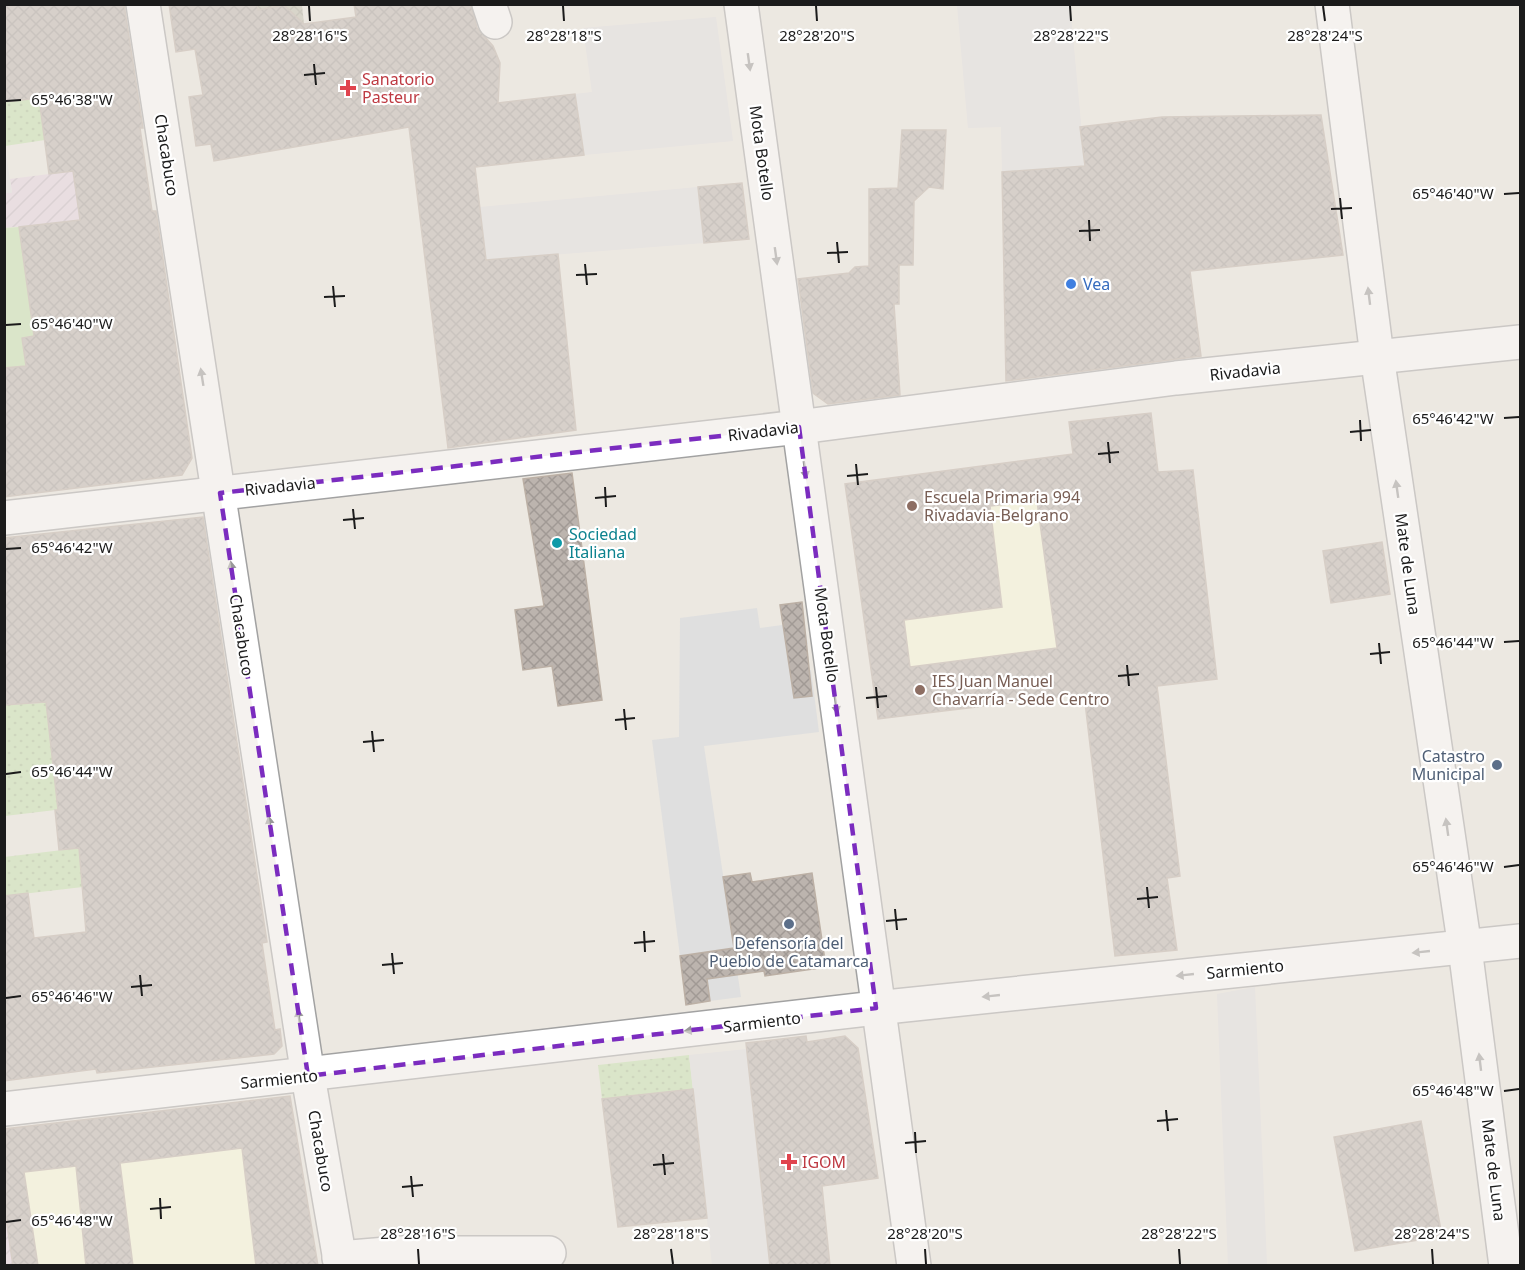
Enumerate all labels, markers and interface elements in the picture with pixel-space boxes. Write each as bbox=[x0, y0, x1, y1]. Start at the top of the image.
text: 28°28'16"S bbox=[272, 25, 348, 45]
text: 28°28'18"S bbox=[526, 25, 602, 45]
text: 28°28'20"S bbox=[779, 25, 855, 45]
text: 28°28'22"S bbox=[1033, 25, 1109, 45]
text: 28°28'24"S bbox=[1287, 25, 1363, 45]
one-way arrow bbox=[745, 53, 754, 72]
place label: Sanatorio Pasteur bbox=[362, 68, 435, 108]
marker: Sanatorio Pasteur bbox=[339, 79, 357, 97]
text: 65°46'38"W bbox=[31, 89, 113, 109]
street label: Mota Botello bbox=[744, 104, 780, 202]
street label: Chacabuco bbox=[150, 112, 184, 198]
text: 65°46'40"W bbox=[1412, 183, 1494, 203]
one-way arrow bbox=[772, 246, 781, 265]
place label: Vea bbox=[1083, 273, 1110, 295]
marker: Vea bbox=[1064, 277, 1078, 291]
one-way arrow bbox=[1365, 286, 1374, 305]
text: 65°46'40"W bbox=[31, 313, 113, 333]
street label: Rivadavia bbox=[1208, 356, 1282, 386]
one-way arrow bbox=[197, 368, 206, 387]
text: 65°46'42"W bbox=[1412, 408, 1494, 428]
street label: Rivadavia bbox=[726, 416, 800, 446]
one-way arrow bbox=[801, 460, 810, 479]
street label: Rivadavia bbox=[243, 471, 317, 501]
one-way arrow bbox=[1392, 479, 1401, 498]
place label: Escuela Primaria 994 Rivadavia-Belgrano bbox=[924, 486, 1080, 526]
marker: Escuela Primaria 994 Rivadavia-Belgrano bbox=[905, 499, 919, 513]
street label: Mate de Luna bbox=[1390, 512, 1426, 616]
place label: Sociedad Italiana bbox=[569, 523, 637, 563]
marker: Sociedad Italiana bbox=[550, 536, 564, 550]
text: 65°46'42"W bbox=[31, 537, 113, 557]
one-way arrow bbox=[227, 560, 236, 579]
street label: Mota Botello bbox=[809, 586, 845, 684]
street label: Chacabuco bbox=[225, 592, 259, 678]
text: 65°46'44"W bbox=[1412, 632, 1494, 652]
place label: IES Juan Manuel Chavarría - Sede Centro bbox=[932, 670, 1109, 710]
marker: IES Juan Manuel Chavarría - Sede Centro bbox=[913, 683, 927, 697]
one-way arrow bbox=[832, 695, 841, 714]
place label: Catastro Municipal bbox=[1412, 745, 1485, 785]
marker: Catastro Municipal bbox=[1490, 758, 1504, 772]
text: 65°46'44"W bbox=[31, 761, 113, 781]
one-way arrow bbox=[266, 816, 275, 835]
one-way arrow bbox=[1443, 817, 1452, 836]
text: 65°46'46"W bbox=[1412, 856, 1494, 876]
marker: Defensoría del Pueblo de Catamarca bbox=[782, 917, 796, 931]
place label: Defensoría del Pueblo de Catamarca bbox=[709, 932, 869, 972]
one-way arrow bbox=[1411, 947, 1430, 957]
street label: Sarmiento bbox=[1205, 954, 1285, 984]
one-way arrow bbox=[1175, 970, 1194, 980]
text: 65°46'46"W bbox=[31, 986, 113, 1006]
one-way arrow bbox=[981, 991, 1000, 1001]
street label: Sarmiento bbox=[722, 1006, 802, 1038]
one-way arrow bbox=[295, 1008, 304, 1027]
one-way arrow bbox=[683, 1025, 702, 1035]
one-way arrow bbox=[1475, 1052, 1484, 1071]
street label: Sarmiento bbox=[239, 1064, 319, 1094]
text: 65°46'48"W bbox=[1412, 1080, 1494, 1100]
street label: Chacabuco bbox=[303, 1108, 339, 1194]
street label: Mate de Luna bbox=[1477, 1118, 1511, 1222]
place label: IGOM bbox=[802, 1151, 846, 1173]
marker: IGOM bbox=[780, 1153, 798, 1171]
text: 65°46'48"W bbox=[31, 1210, 113, 1230]
text: 28°28'16"S bbox=[380, 1223, 456, 1243]
text: 28°28'18"S bbox=[633, 1223, 709, 1243]
text: 28°28'20"S bbox=[887, 1223, 963, 1243]
text: 28°28'22"S bbox=[1141, 1223, 1217, 1243]
text: 28°28'24"S bbox=[1394, 1223, 1470, 1243]

